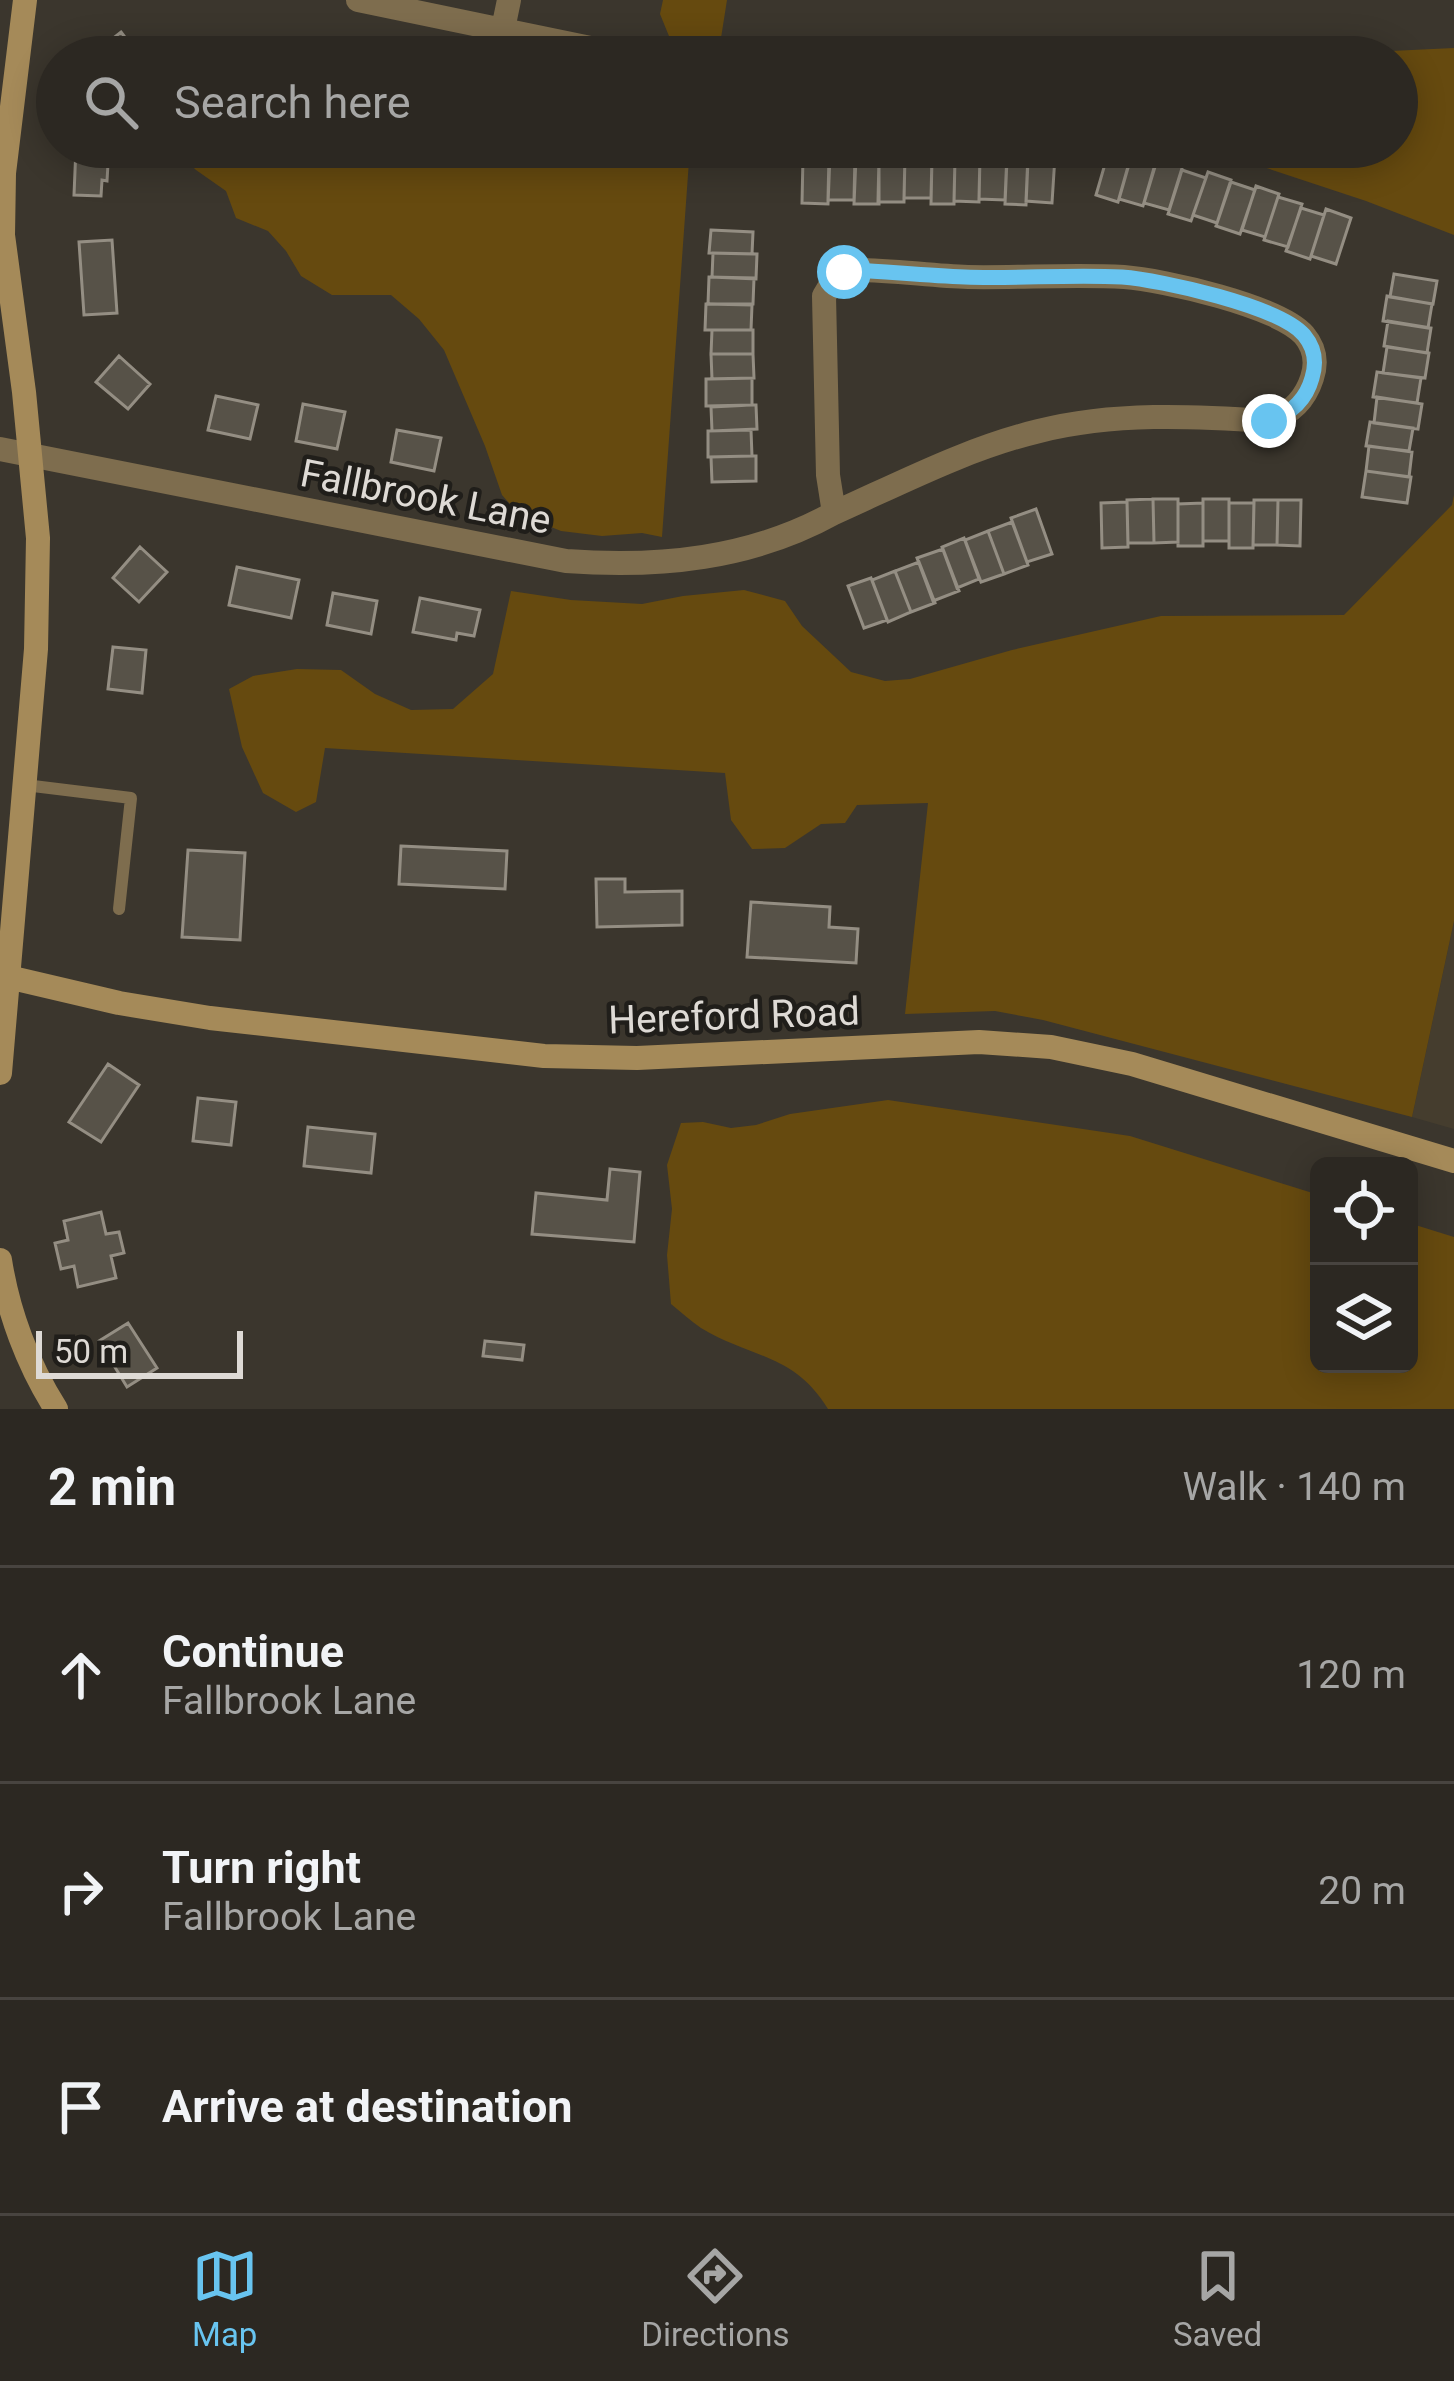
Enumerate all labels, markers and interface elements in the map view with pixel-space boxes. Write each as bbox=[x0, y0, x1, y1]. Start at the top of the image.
search box bbox=[36, 36, 1418, 168]
icon: search bbox=[78, 69, 144, 135]
text: Search here bbox=[174, 76, 411, 129]
route start bbox=[817, 245, 871, 299]
route end bbox=[1242, 394, 1296, 448]
street label: Fallbrook Lane bbox=[297, 450, 555, 544]
street label: Hereford Road bbox=[607, 989, 861, 1043]
map controls bbox=[1310, 1157, 1418, 1373]
button: locate bbox=[1310, 1157, 1418, 1265]
button: layers bbox=[1310, 1265, 1418, 1373]
scale bar bbox=[36, 1325, 243, 1378]
text: 50 m bbox=[54, 1332, 128, 1371]
text: 2 min bbox=[48, 1458, 176, 1517]
text: Walk · 140 m bbox=[1182, 1464, 1406, 1510]
text: Continue bbox=[162, 1625, 344, 1678]
icon: ahead bbox=[48, 1642, 114, 1708]
text: 120 m bbox=[1296, 1652, 1406, 1698]
text: Fallbrook Lane bbox=[162, 1678, 416, 1724]
text: Turn right bbox=[162, 1841, 361, 1894]
icon: right bbox=[48, 1858, 114, 1924]
text: 20 m bbox=[1318, 1868, 1406, 1914]
text: Fallbrook Lane bbox=[162, 1894, 416, 1940]
icon: arrive bbox=[48, 2074, 114, 2140]
text: Arrive at destination bbox=[162, 2080, 573, 2133]
tab: Map bbox=[192, 2243, 258, 2354]
tab: Directions bbox=[641, 2243, 790, 2354]
tab: Saved bbox=[1173, 2243, 1262, 2354]

